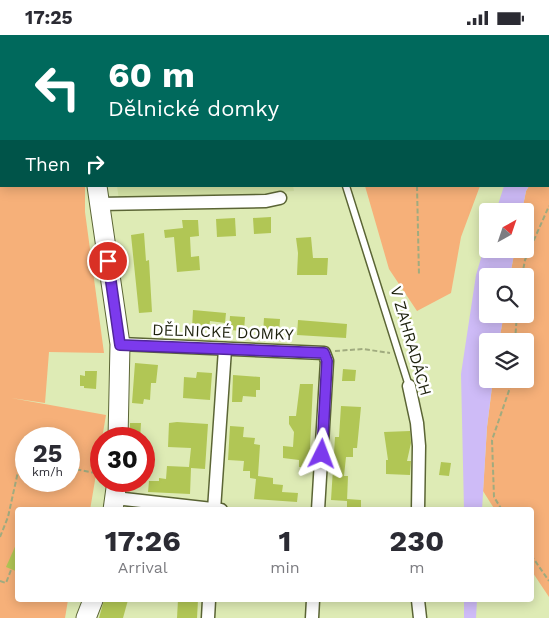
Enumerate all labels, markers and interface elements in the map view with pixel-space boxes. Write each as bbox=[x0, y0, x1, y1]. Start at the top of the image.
text: 17:25 bbox=[25, 6, 73, 29]
text: 60 m bbox=[108, 54, 195, 96]
icon: left bbox=[25, 55, 90, 120]
text: Dělnické domky bbox=[108, 96, 279, 121]
icon: right bbox=[81, 150, 109, 178]
text: Then bbox=[25, 153, 71, 176]
north arrow bbox=[479, 203, 534, 257]
map controls bbox=[479, 203, 534, 388]
pin bbox=[87, 240, 129, 282]
icon: arrive bbox=[94, 247, 122, 275]
button: search bbox=[479, 268, 534, 323]
street label: V ZAHRADÁCH bbox=[386, 284, 436, 398]
street label: DĚLNICKÉ DOMKY bbox=[152, 320, 294, 344]
button: layers bbox=[479, 333, 534, 388]
speed limit sign: 30 bbox=[90, 427, 155, 492]
position arrow bbox=[295, 427, 347, 479]
text: 25 bbox=[33, 439, 62, 468]
text: km/h bbox=[32, 465, 63, 479]
text: 17:26 bbox=[105, 523, 181, 558]
text: 1 bbox=[279, 523, 291, 558]
text: 230 bbox=[389, 523, 444, 558]
text: Arrival bbox=[118, 558, 168, 577]
text: min bbox=[270, 558, 300, 577]
text: m bbox=[409, 558, 424, 577]

